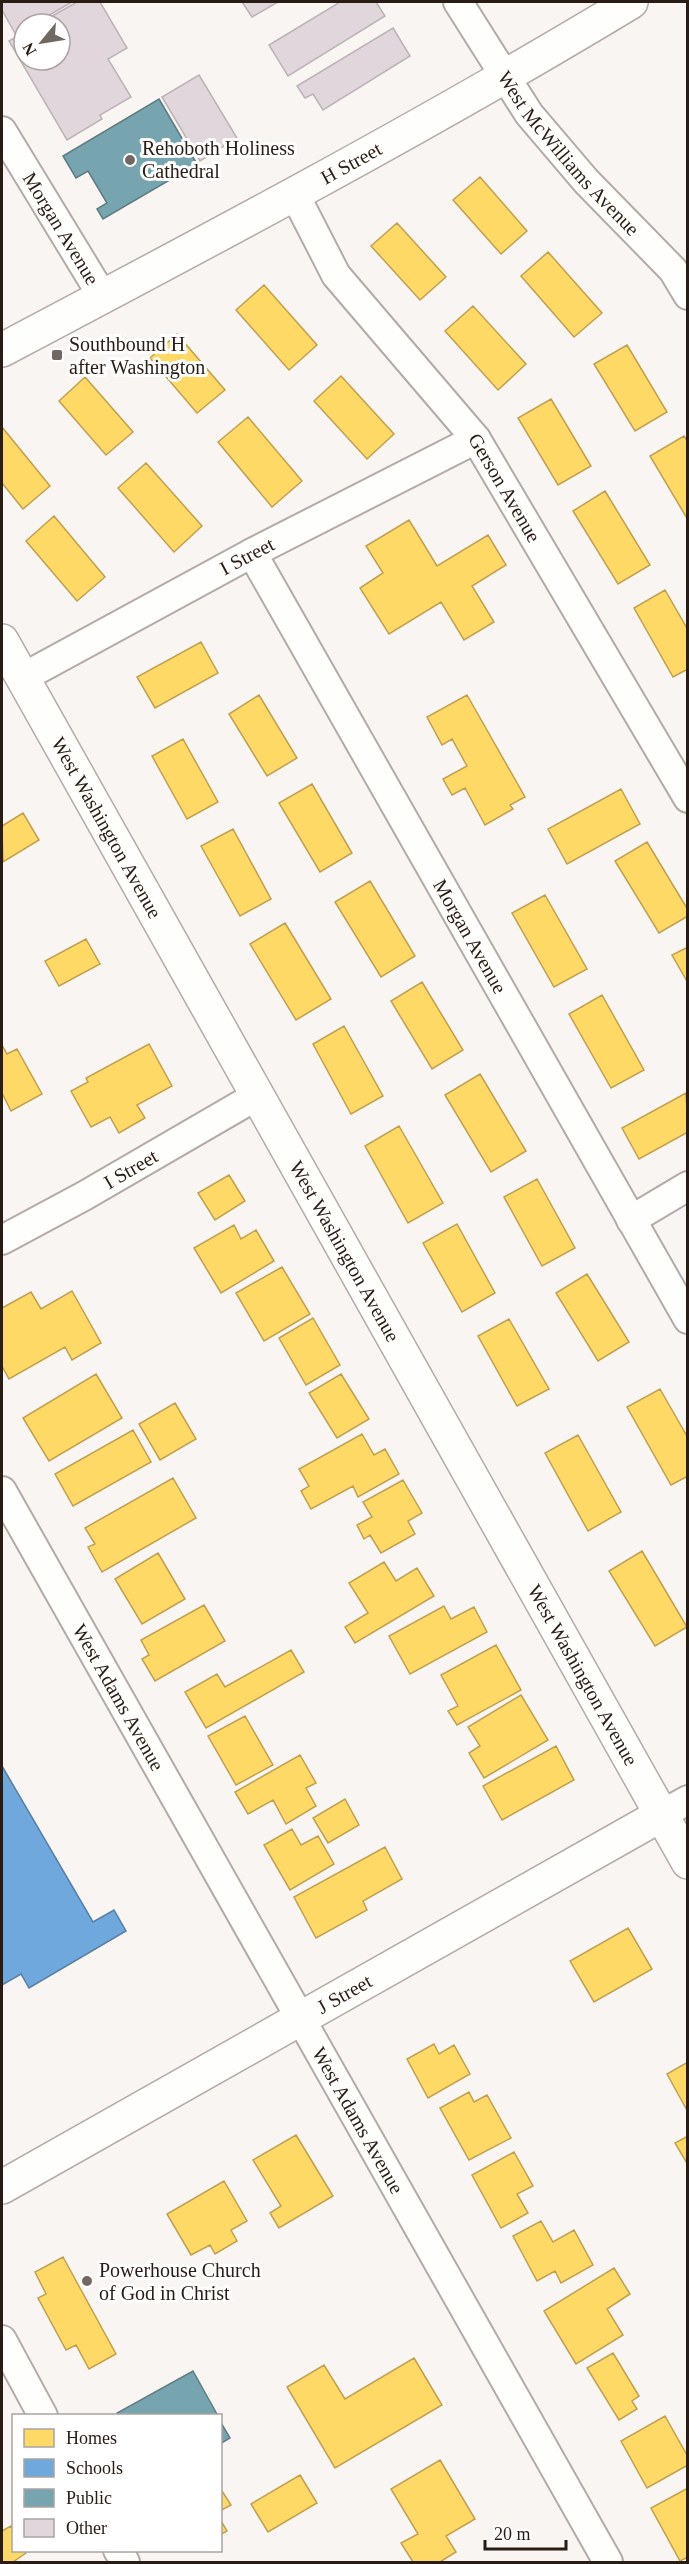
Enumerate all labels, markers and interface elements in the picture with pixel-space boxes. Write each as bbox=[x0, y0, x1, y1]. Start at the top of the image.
north arrow bbox=[12, 12, 72, 72]
text: N bbox=[19, 40, 40, 59]
street label: West McWilliams Avenue bbox=[494, 67, 644, 240]
place label: Rehoboth Holiness Cathedral bbox=[142, 137, 295, 182]
street label: H Street bbox=[317, 137, 386, 189]
marker: Rehoboth Holiness Cathedral bbox=[123, 153, 137, 167]
street label: Morgan Avenue bbox=[19, 168, 104, 289]
place label: Southbound H after Washington bbox=[69, 333, 205, 379]
marker: Southbound H after Washington bbox=[50, 348, 64, 362]
street label: Gerson Avenue bbox=[464, 429, 545, 546]
street label: I Street bbox=[216, 532, 278, 579]
street label: West Washington Avenue bbox=[47, 733, 166, 922]
street label: Morgan Avenue bbox=[429, 875, 511, 997]
street label: I Street bbox=[100, 1145, 162, 1193]
street label: West Washington Avenue bbox=[285, 1157, 404, 1346]
street label: West Washington Avenue bbox=[523, 1581, 643, 1769]
street label: West Adams Avenue bbox=[69, 1620, 169, 1774]
street label: J Street bbox=[313, 1969, 376, 2018]
street label: West Adams Avenue bbox=[308, 2043, 408, 2197]
place label: Powerhouse Church of God in Christ bbox=[99, 2259, 261, 2304]
marker: Powerhouse Church of God in Christ bbox=[80, 2274, 94, 2288]
legend bbox=[12, 2414, 222, 2552]
text: Homes bbox=[66, 2428, 117, 2448]
text: Schools bbox=[66, 2458, 123, 2478]
text: Public bbox=[66, 2488, 112, 2508]
scale bar bbox=[485, 2513, 566, 2551]
text: Other bbox=[66, 2518, 107, 2538]
text: 20 m bbox=[494, 2524, 531, 2544]

